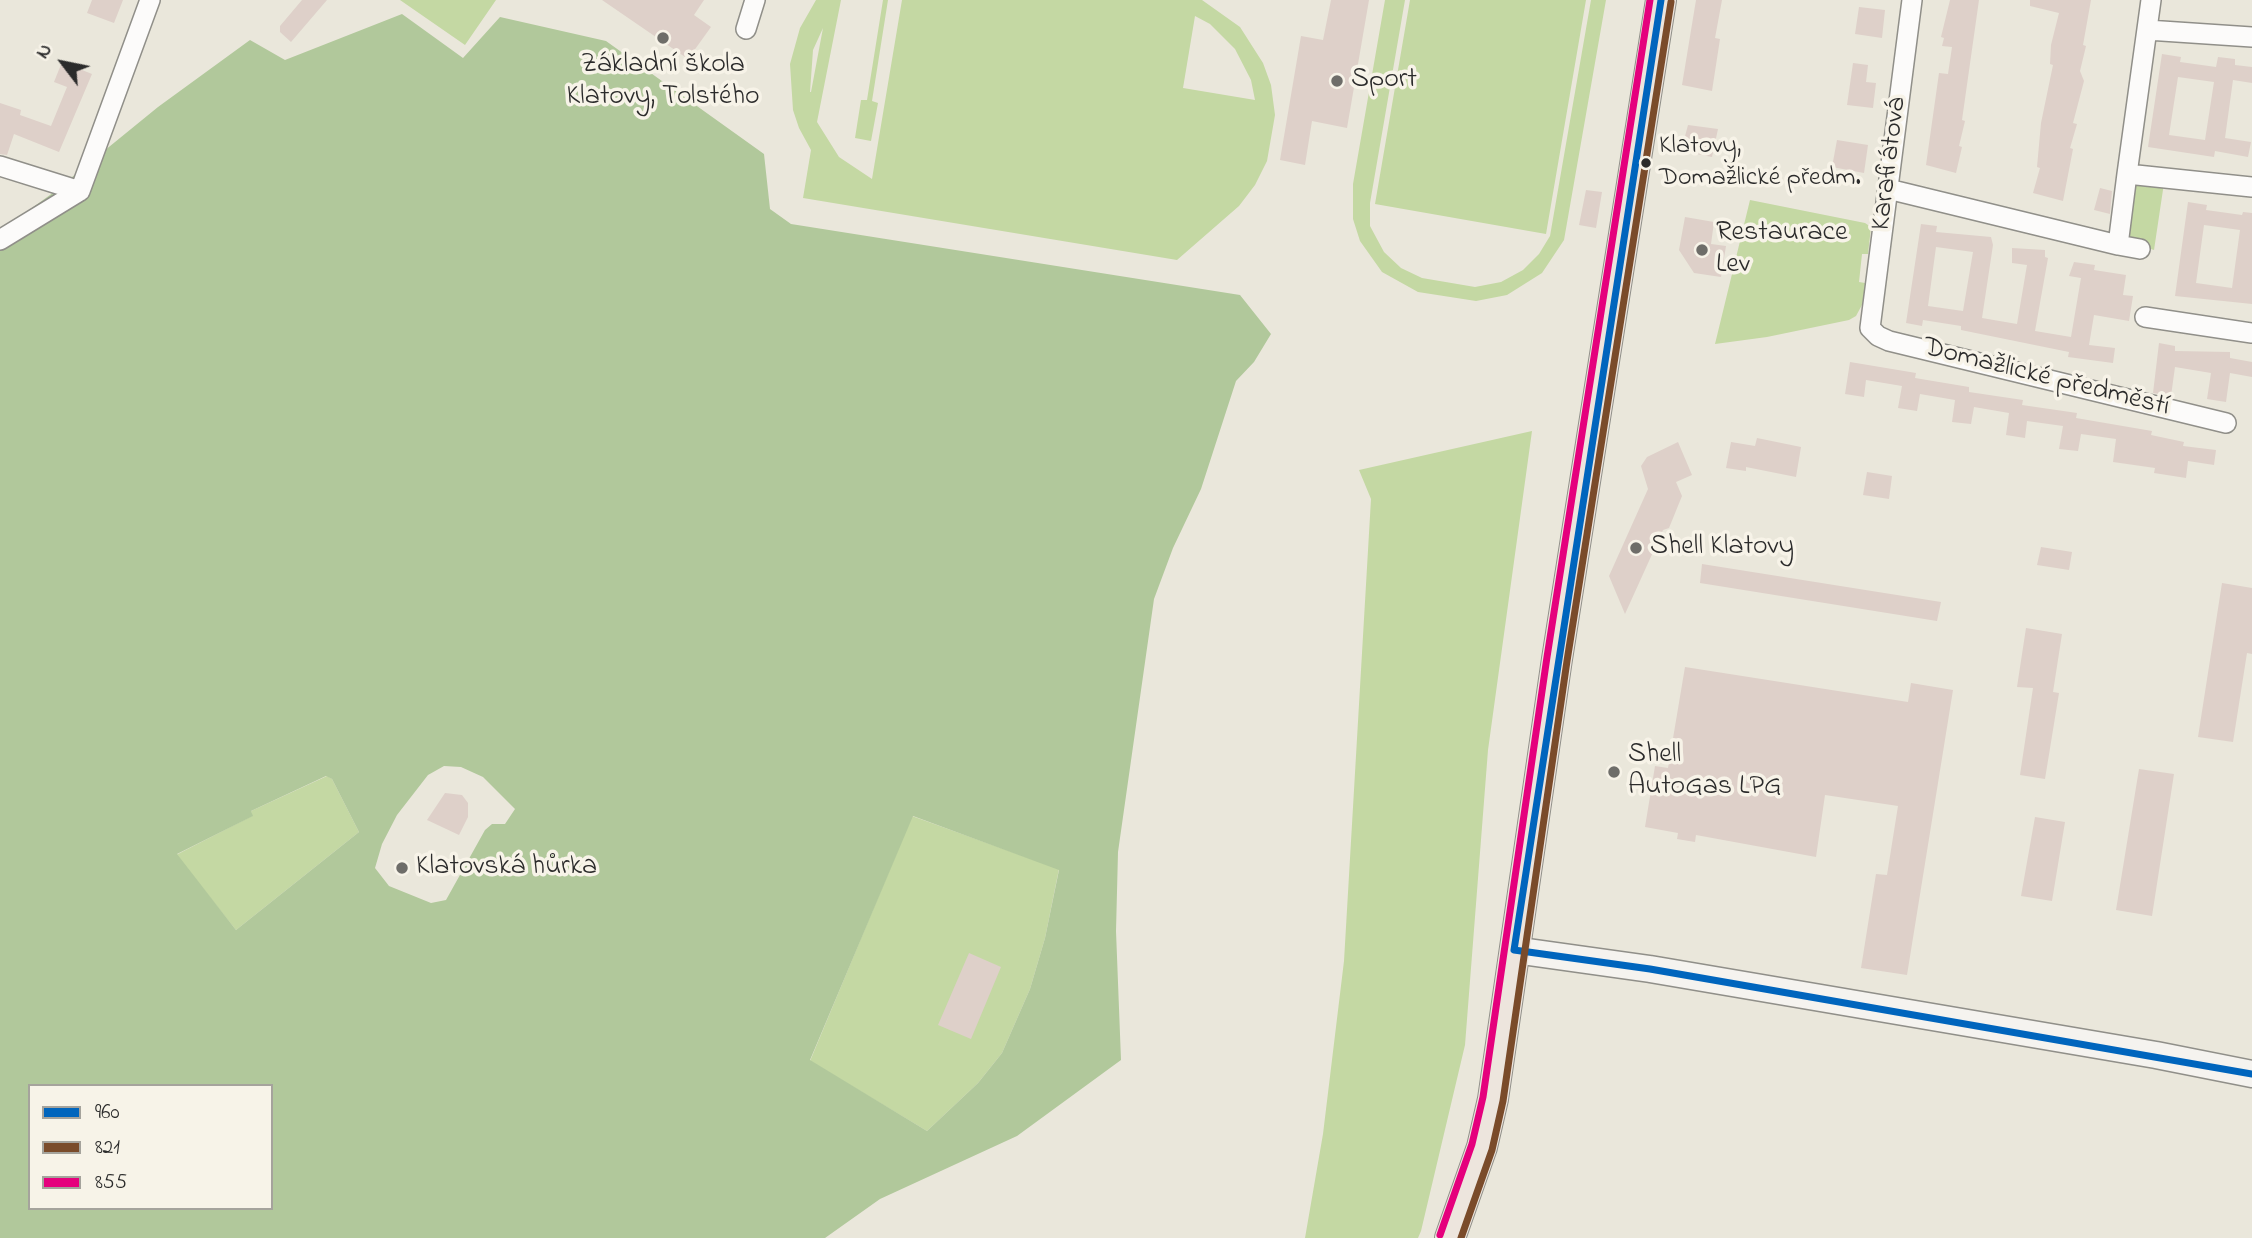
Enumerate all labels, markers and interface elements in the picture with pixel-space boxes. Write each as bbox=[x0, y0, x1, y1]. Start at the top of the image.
north arrow bbox=[28, 28, 98, 98]
marker: Základní škola Klatovy, Tolstého bbox=[655, 30, 671, 46]
text: N bbox=[30, 39, 60, 64]
place label: Základní škola Klatovy, Tolstého bbox=[567, 49, 759, 115]
place label: Sport bbox=[1351, 64, 1417, 98]
marker: Sport bbox=[1329, 73, 1345, 89]
street label: Karafiátová bbox=[1866, 96, 1916, 232]
place label: Klatovy, Domažlické předm. bbox=[1659, 132, 1861, 194]
marker: Klatovy, Domažlické předm. bbox=[1639, 156, 1653, 170]
place label: Restaurace Lev bbox=[1716, 217, 1848, 283]
marker: Restaurace Lev bbox=[1694, 242, 1710, 258]
street label: Domažlické předměstí bbox=[1919, 332, 2173, 426]
place label: Shell Klatovy bbox=[1650, 531, 1794, 565]
marker: Shell Klatovy bbox=[1628, 540, 1644, 556]
place label: Shell AutoGas LPG bbox=[1628, 739, 1782, 805]
marker: Shell AutoGas LPG bbox=[1606, 764, 1622, 780]
place label: Klatovská hůrka bbox=[416, 851, 597, 885]
marker: Klatovská hůrka bbox=[394, 860, 410, 876]
legend bbox=[28, 1084, 273, 1210]
text: 960 bbox=[95, 1098, 120, 1128]
text: 821 bbox=[95, 1133, 120, 1163]
text: 855 bbox=[95, 1168, 127, 1198]

